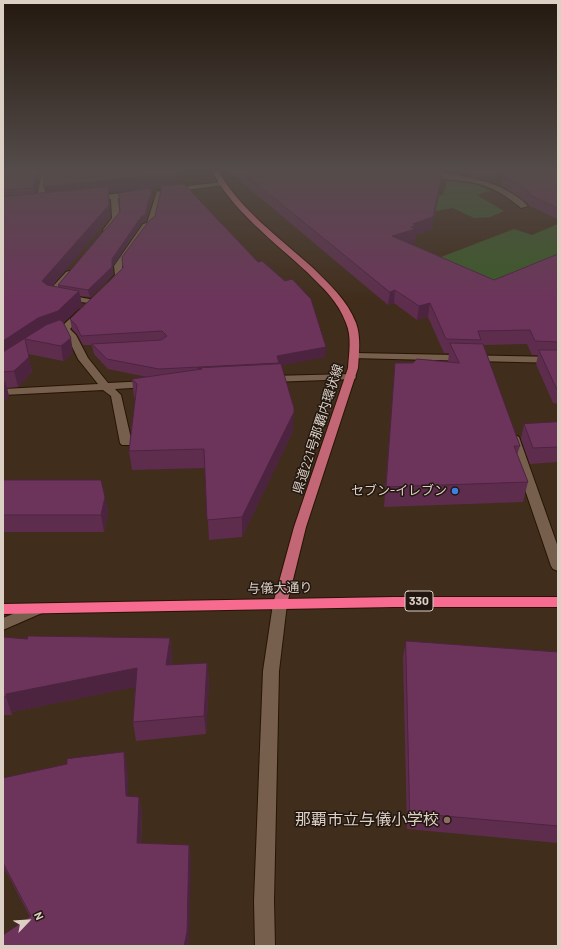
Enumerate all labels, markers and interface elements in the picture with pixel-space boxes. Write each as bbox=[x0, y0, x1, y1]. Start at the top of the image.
street label: 県道221号那覇内環状線 bbox=[290, 362, 346, 496]
place label: セブン-イレブン bbox=[351, 483, 447, 499]
marker: セブン-イレブン bbox=[450, 486, 460, 496]
street label: 与儀大通り bbox=[247, 580, 313, 596]
road number: 330 bbox=[405, 591, 433, 611]
place label: 那覇市立与儀小学校 bbox=[295, 810, 439, 830]
marker: 那覇市立与儀小学校 bbox=[442, 815, 452, 825]
north arrow bbox=[8, 901, 48, 941]
text: N bbox=[32, 910, 47, 922]

